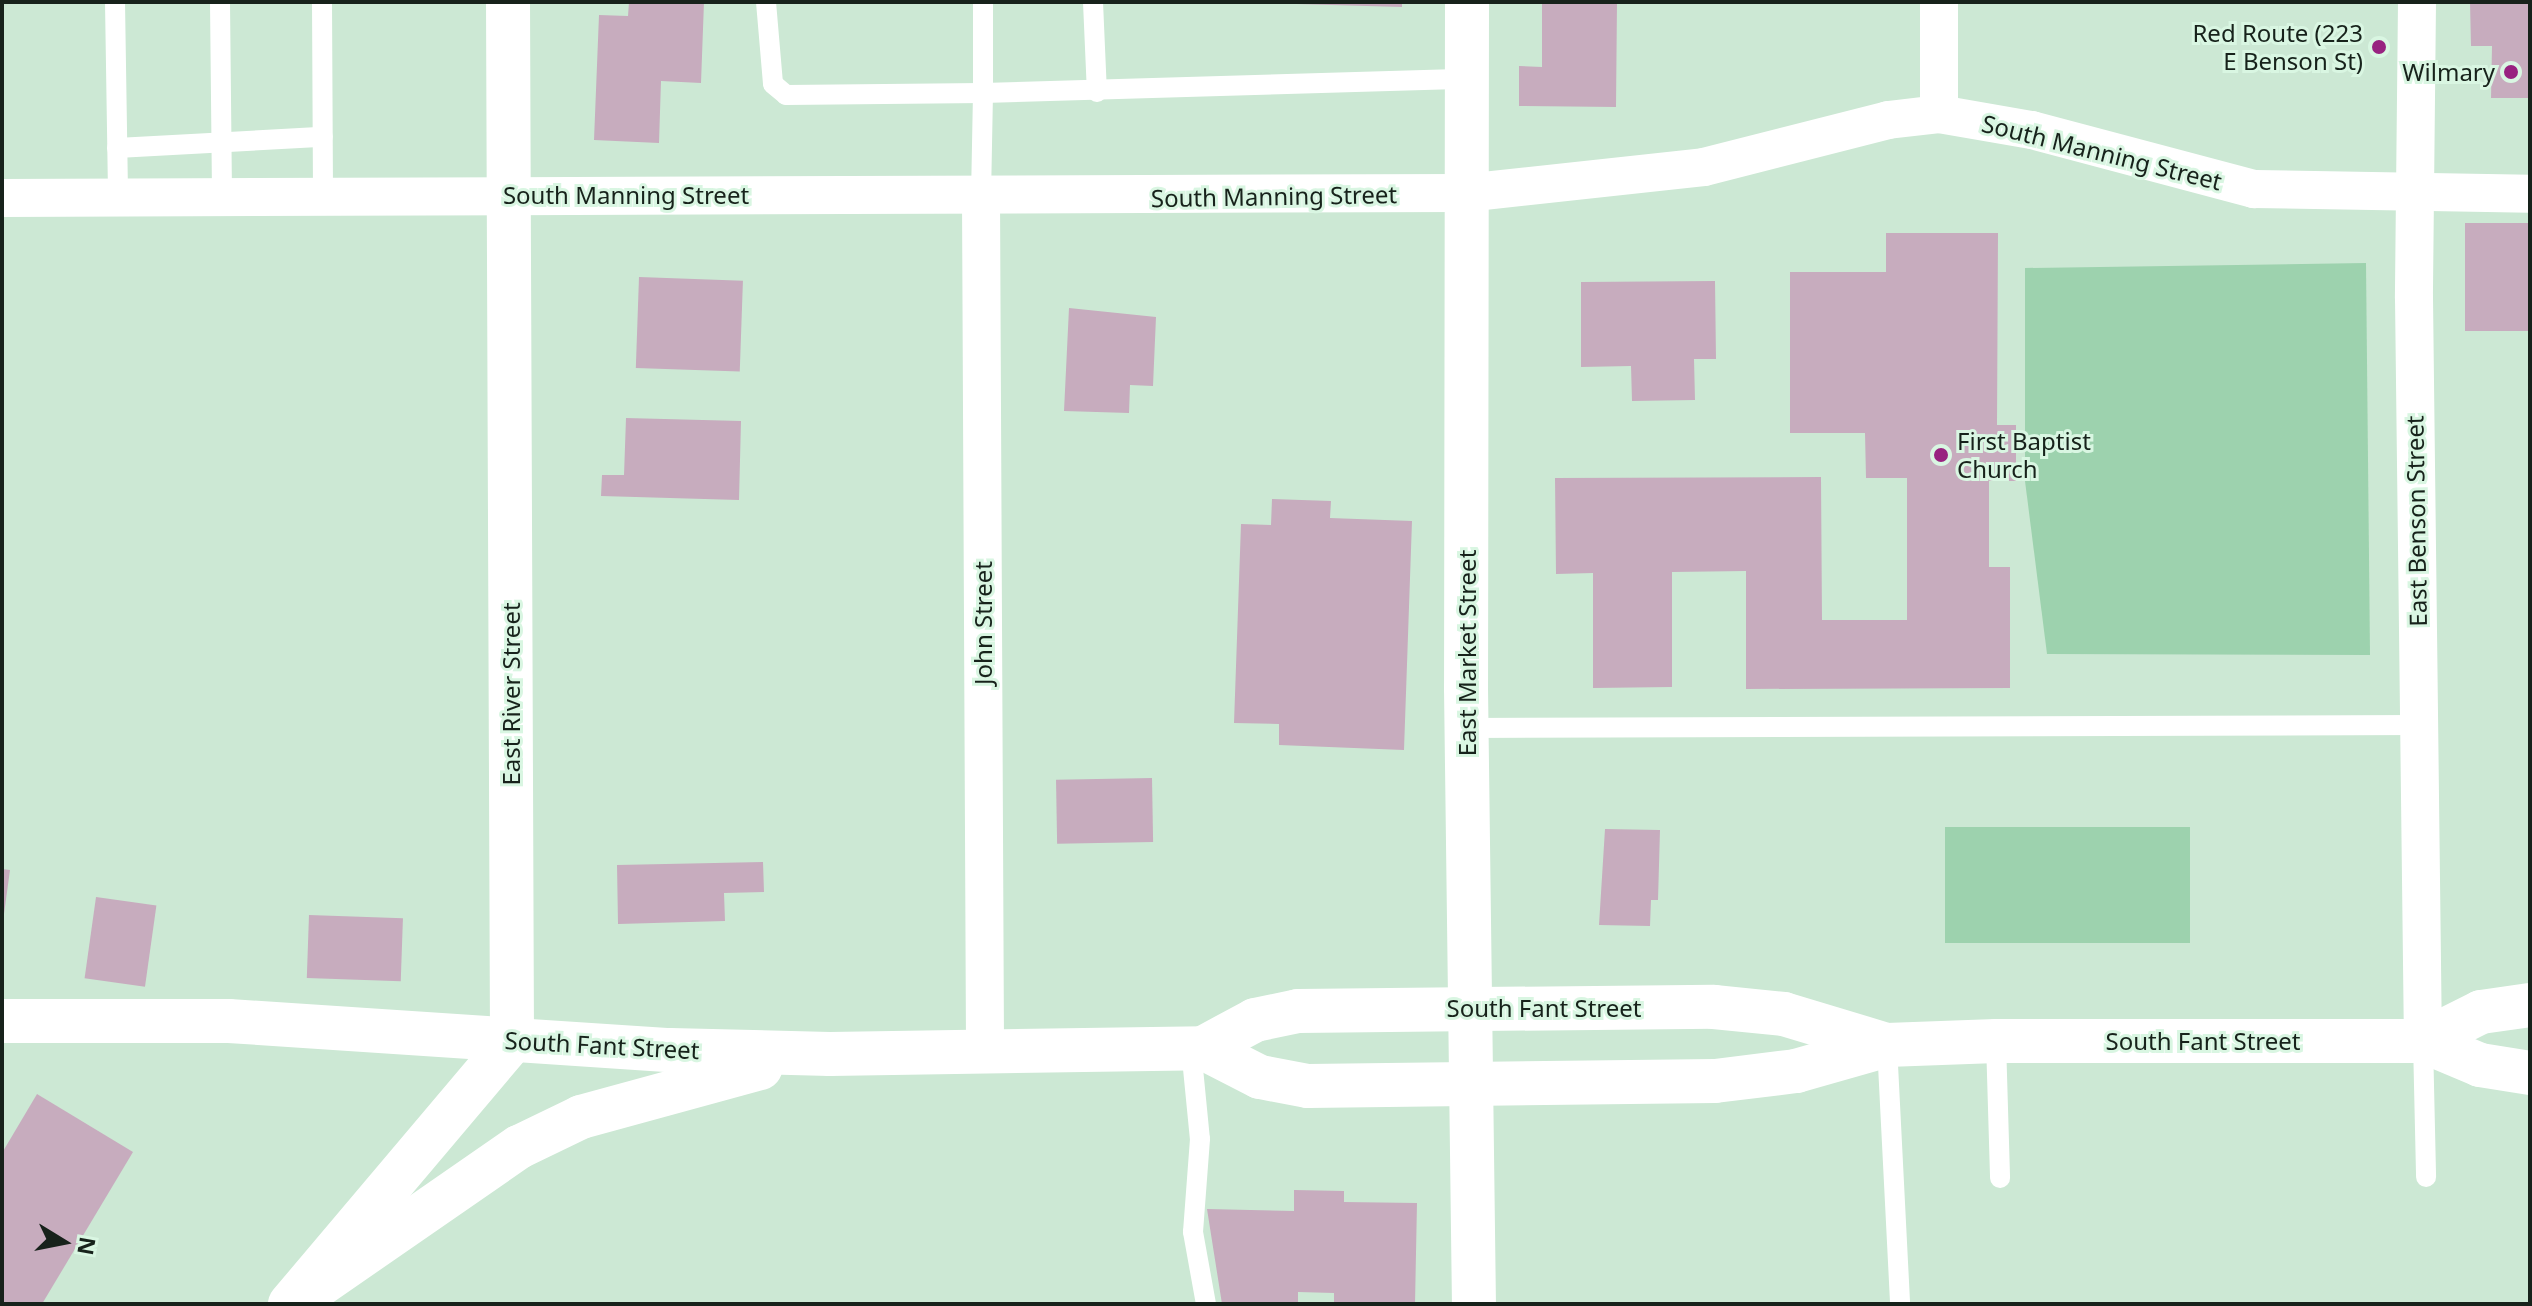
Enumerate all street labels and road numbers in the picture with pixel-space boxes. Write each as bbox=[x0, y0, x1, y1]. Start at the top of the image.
street label: South Manning Street bbox=[1979, 108, 2225, 196]
street label: South Manning Street bbox=[1151, 179, 1397, 213]
street label: South Manning Street bbox=[503, 181, 749, 209]
street label: East Benson Street bbox=[2400, 415, 2432, 627]
street label: East Market Street bbox=[1453, 550, 1481, 756]
street label: John Street bbox=[969, 561, 997, 685]
street label: East River Street bbox=[497, 602, 525, 786]
street label: South Fant Street bbox=[1447, 994, 1641, 1022]
street label: South Fant Street bbox=[504, 1026, 700, 1064]
street label: South Fant Street bbox=[2106, 1027, 2300, 1055]

